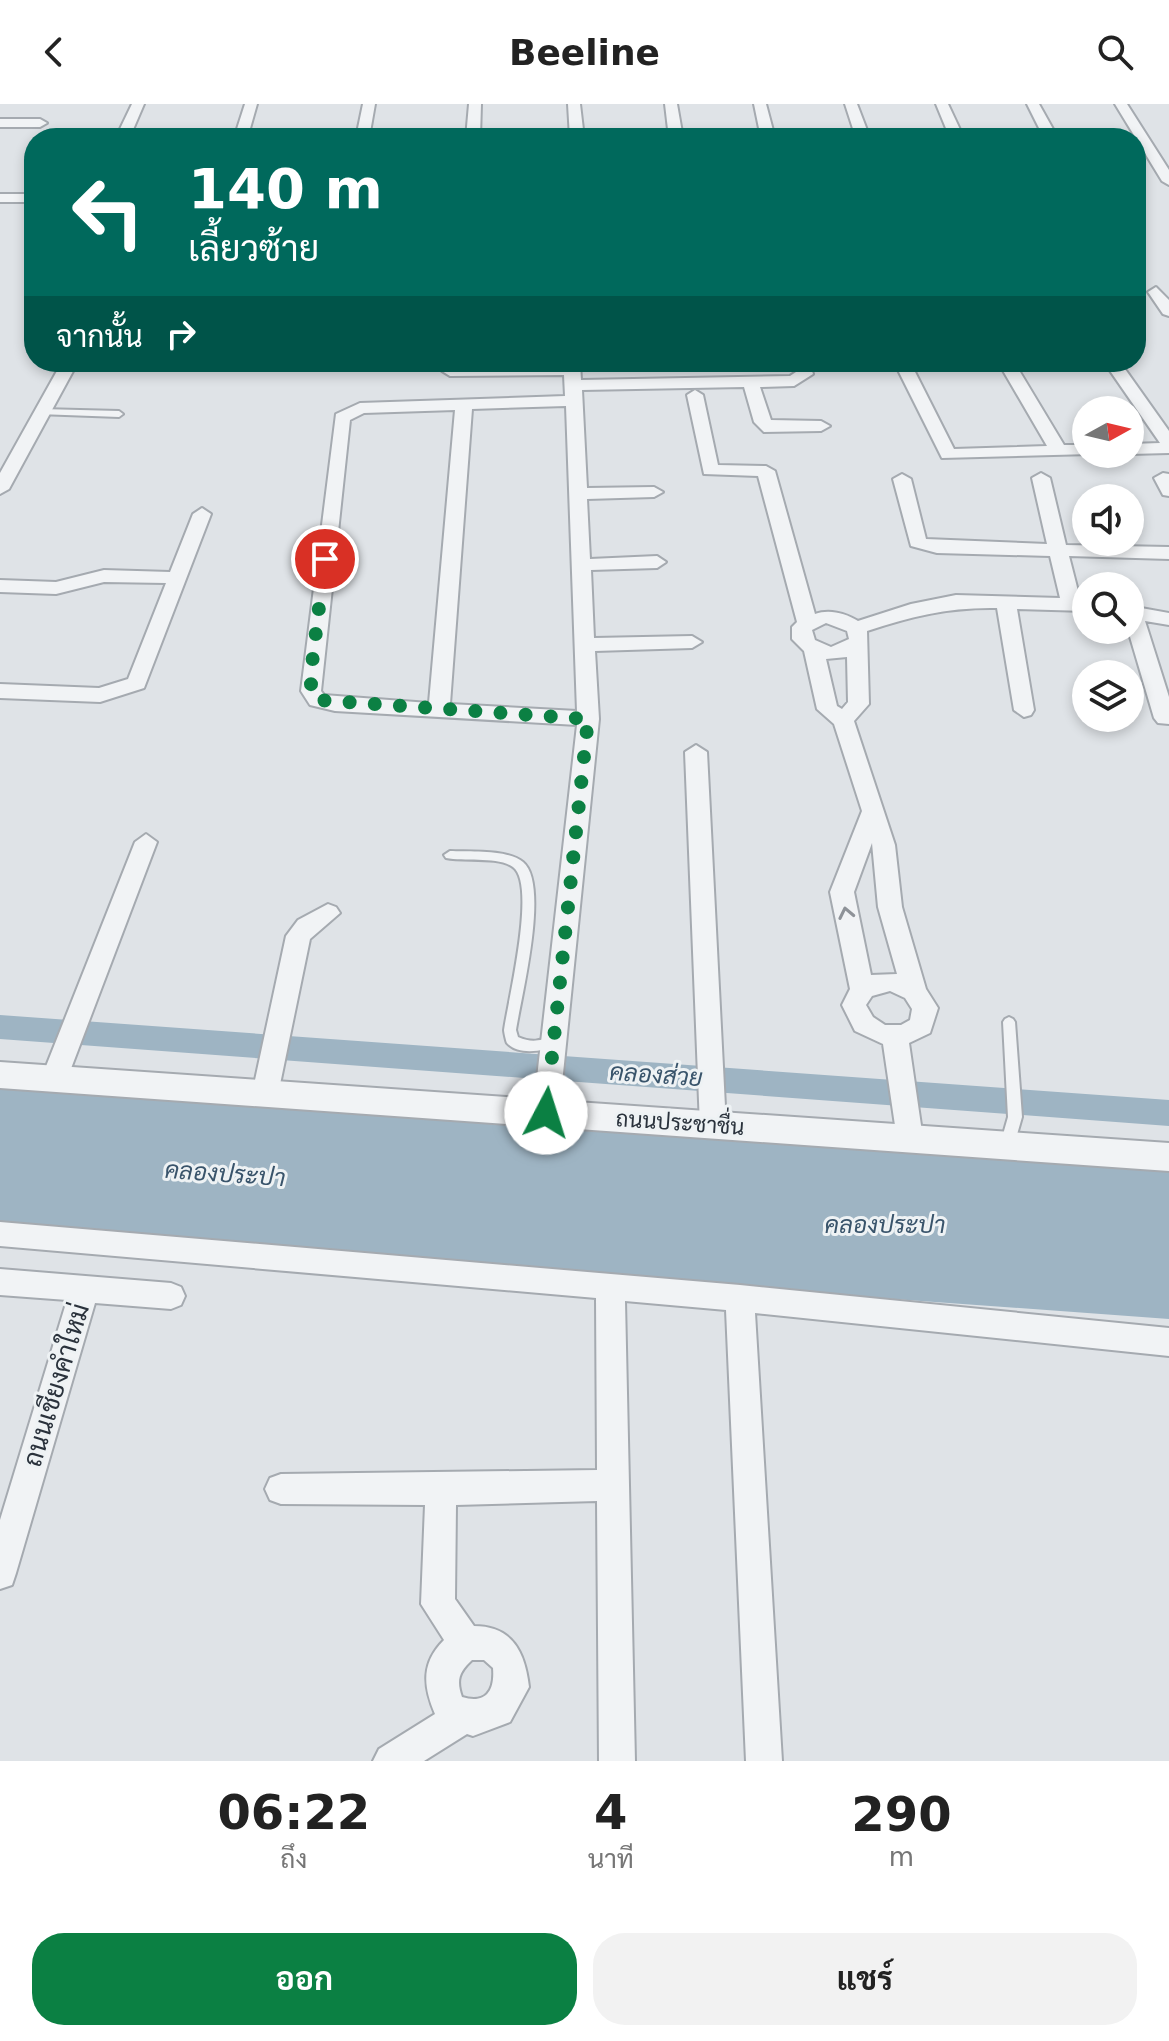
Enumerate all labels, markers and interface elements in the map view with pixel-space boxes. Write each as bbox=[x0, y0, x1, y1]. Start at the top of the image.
icon: back bbox=[32, 30, 76, 74]
icon: search bbox=[1093, 30, 1137, 74]
text: Beeline bbox=[509, 32, 660, 73]
text: 140 m bbox=[188, 156, 383, 221]
icon: left bbox=[56, 160, 160, 264]
text: เลี้ยวซ้าย bbox=[188, 228, 319, 269]
icon: right bbox=[159, 312, 203, 356]
text: จากนั้น bbox=[56, 319, 143, 354]
north arrow bbox=[1072, 396, 1144, 468]
map controls bbox=[1072, 396, 1144, 732]
button: sound bbox=[1072, 484, 1144, 556]
pin bbox=[291, 525, 359, 593]
icon: arrive bbox=[303, 537, 347, 581]
button: search bbox=[1072, 572, 1144, 644]
button: layers bbox=[1072, 660, 1144, 732]
one-way arrow bbox=[838, 906, 855, 920]
water label: คลองส่วย bbox=[608, 1058, 704, 1092]
position arrow bbox=[504, 1071, 588, 1155]
street label: ถนนประชาชื่น bbox=[615, 1099, 746, 1140]
water label: คลองประปา bbox=[164, 1156, 286, 1192]
water label: คลองประปา bbox=[825, 1211, 945, 1239]
street label: ถนนเชียงคำใหม่ bbox=[16, 1299, 95, 1470]
text: 06:22 bbox=[217, 1784, 370, 1840]
text: 4 bbox=[594, 1784, 627, 1840]
text: 290 bbox=[851, 1786, 952, 1842]
text: m bbox=[889, 1842, 914, 1872]
text: ถึง bbox=[280, 1844, 307, 1874]
text: นาที bbox=[588, 1844, 634, 1874]
button: ออก bbox=[32, 1933, 577, 2025]
button: แชร์ bbox=[593, 1933, 1137, 2025]

